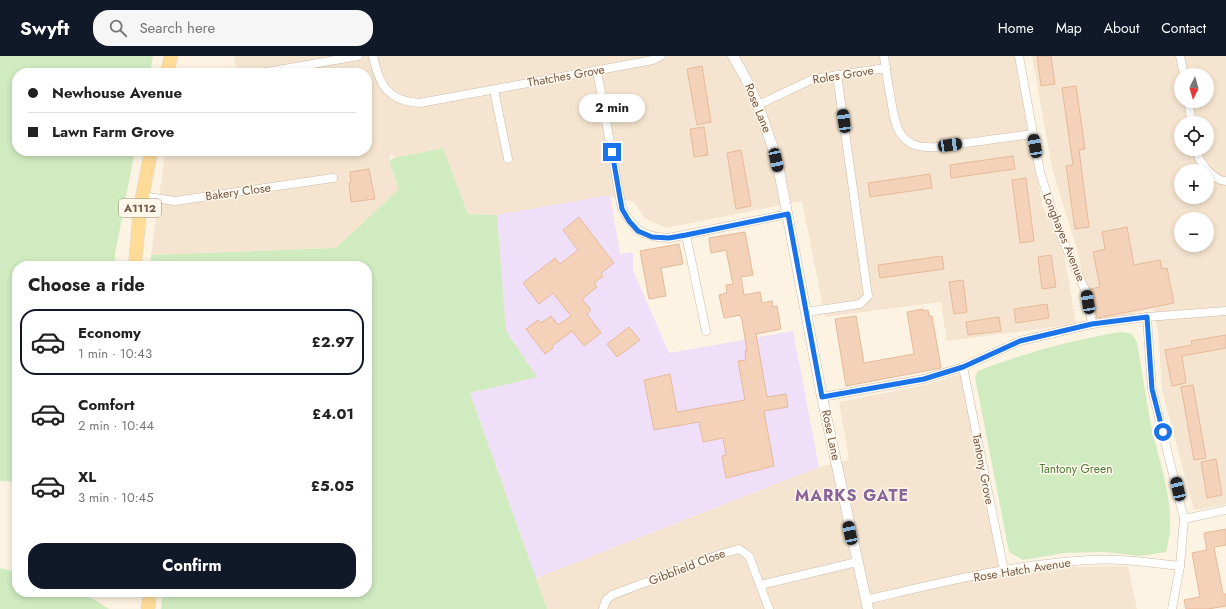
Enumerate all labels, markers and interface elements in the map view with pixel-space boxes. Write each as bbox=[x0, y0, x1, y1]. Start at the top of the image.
search box bbox=[93, 10, 373, 46]
text: Swyft bbox=[20, 15, 69, 42]
icon: search bbox=[107, 17, 129, 39]
text: Search here bbox=[139, 17, 215, 39]
text: Home bbox=[998, 18, 1034, 38]
text: Map bbox=[1056, 18, 1082, 38]
text: About bbox=[1104, 18, 1139, 38]
text: Contact bbox=[1161, 18, 1206, 38]
street label: Thatches Grove bbox=[526, 60, 606, 92]
street label: Roles Grove bbox=[811, 61, 875, 89]
north arrow bbox=[1174, 68, 1214, 108]
map controls bbox=[1174, 68, 1214, 252]
street label: Rose Lane bbox=[740, 81, 776, 135]
text: Newhouse Avenue bbox=[52, 82, 182, 104]
callout: 2 min bbox=[579, 94, 645, 122]
text: 2 min bbox=[595, 98, 629, 117]
car bbox=[836, 108, 852, 134]
button: locate bbox=[1174, 116, 1214, 156]
text: Lawn Farm Grove bbox=[52, 121, 174, 143]
car bbox=[1027, 133, 1043, 159]
car bbox=[937, 137, 963, 153]
route end bbox=[603, 143, 621, 161]
car bbox=[768, 147, 784, 173]
button: + bbox=[1174, 164, 1214, 204]
street label: Bakery Close bbox=[204, 179, 272, 205]
street label: Longhayes Avenue bbox=[1038, 190, 1090, 284]
road number: A1112 bbox=[119, 199, 161, 217]
button: − bbox=[1174, 212, 1214, 252]
text: Choose a ride bbox=[28, 272, 145, 298]
car bbox=[1080, 289, 1096, 315]
text: Economy bbox=[78, 322, 141, 344]
icon: car bbox=[30, 324, 66, 360]
text: £2.97 bbox=[312, 331, 354, 353]
text: 1 min · 10:43 bbox=[78, 344, 152, 363]
text: Comfort bbox=[78, 394, 135, 416]
icon: car bbox=[30, 396, 66, 432]
text: £4.01 bbox=[312, 403, 354, 425]
street label: Rose Lane bbox=[817, 408, 845, 462]
text: 2 min · 10:44 bbox=[78, 416, 154, 435]
route start bbox=[1154, 423, 1172, 441]
street label: Tantony Grove bbox=[967, 432, 999, 506]
park label: Tantony Green bbox=[1040, 460, 1112, 478]
text: XL bbox=[78, 466, 96, 488]
icon: car bbox=[30, 468, 66, 504]
text: £5.05 bbox=[311, 475, 354, 497]
car bbox=[1169, 476, 1187, 502]
district label: MARKS GATE bbox=[795, 484, 909, 507]
text: 3 min · 10:45 bbox=[78, 488, 154, 507]
car bbox=[842, 520, 858, 546]
button: Confirm bbox=[28, 543, 356, 589]
street label: Gibbfield Close bbox=[646, 544, 728, 590]
street label: Rose Hatch Avenue bbox=[972, 553, 1072, 587]

